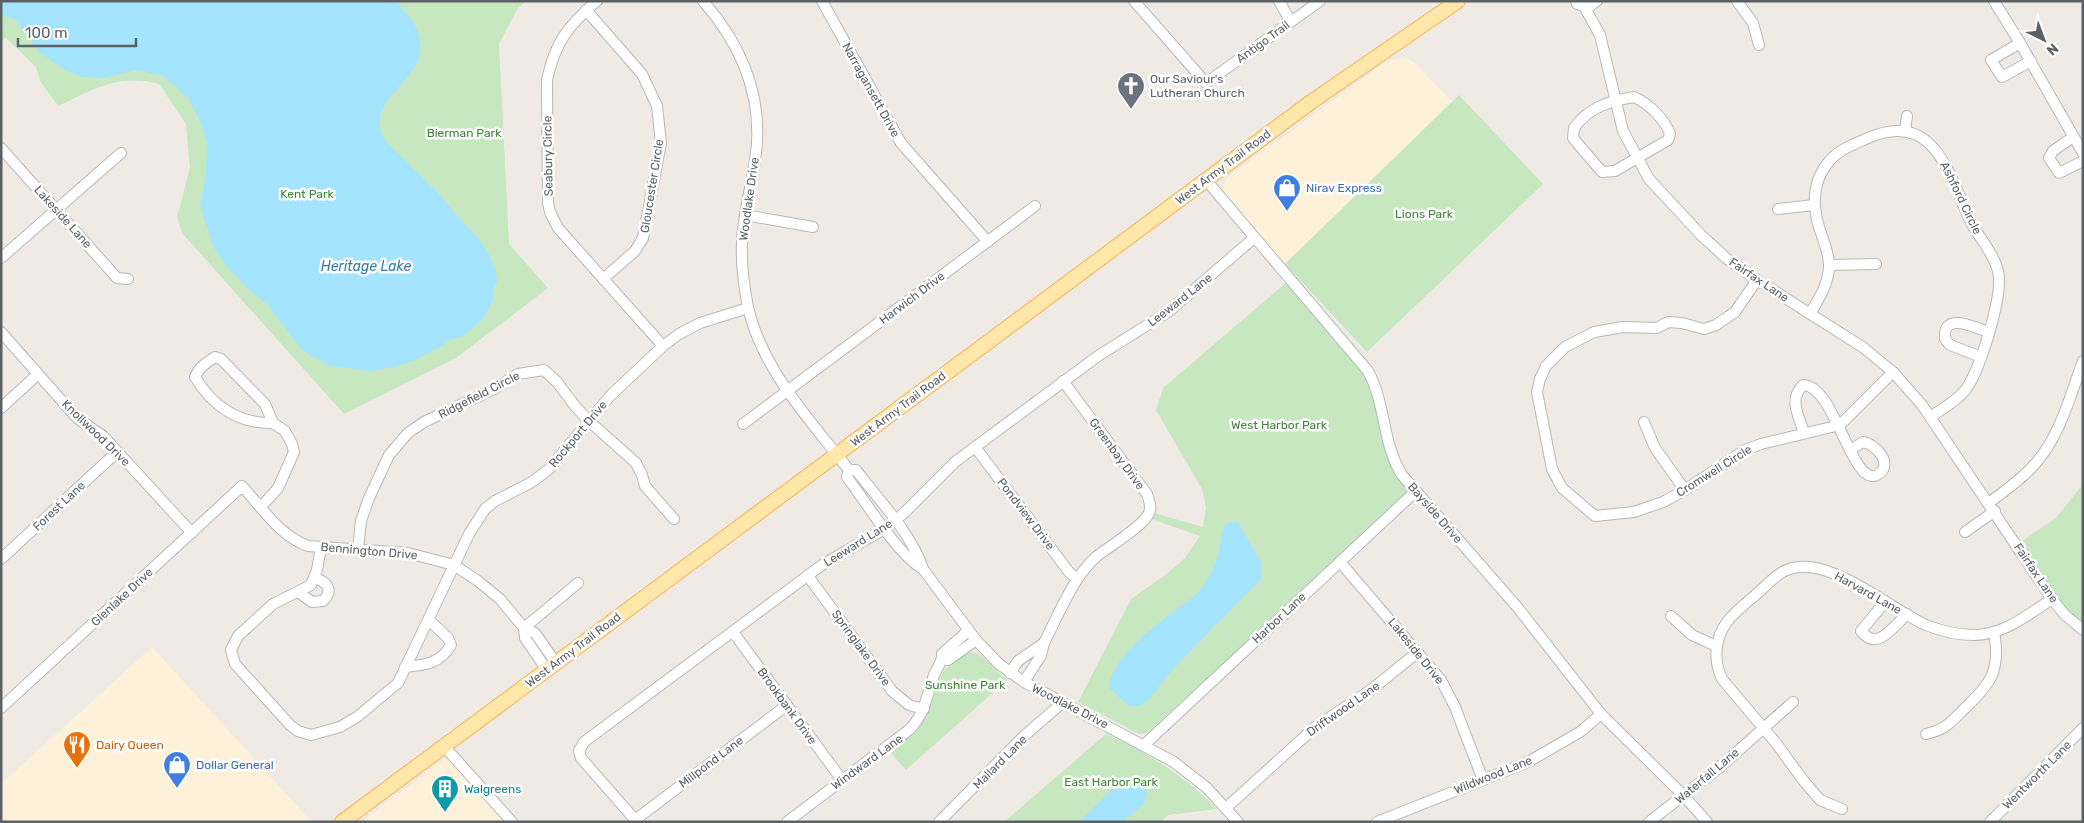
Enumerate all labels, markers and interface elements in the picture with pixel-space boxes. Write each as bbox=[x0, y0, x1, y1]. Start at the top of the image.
scale bar bbox=[18, 15, 135, 47]
north arrow bbox=[2019, 15, 2069, 65]
street label: Antigo Trail bbox=[1234, 18, 1292, 66]
text: 100 m bbox=[25, 24, 67, 42]
street label: Narragansett Drive bbox=[839, 40, 903, 140]
text: N bbox=[2043, 40, 2062, 59]
church icon: Our Saviour's Lutheran Church bbox=[1116, 71, 1146, 110]
place label: Our Saviour's Lutheran Church bbox=[1150, 72, 1245, 100]
street label: Seabury Circle bbox=[540, 115, 556, 196]
park label: Bierman Park bbox=[427, 126, 502, 140]
street label: West Army Trail Road bbox=[1173, 127, 1273, 207]
street label: Gloucester Circle bbox=[638, 138, 666, 234]
street label: Woodlake Drive bbox=[736, 156, 762, 242]
street label: Ashford Circle bbox=[1937, 159, 1985, 237]
shop icon: Nirav Express bbox=[1272, 173, 1302, 212]
place label: Nirav Express bbox=[1306, 181, 1382, 195]
street label: Lakeside Lane bbox=[31, 183, 95, 251]
park label: Kent Park bbox=[280, 187, 334, 201]
park label: Lions Park bbox=[1395, 207, 1454, 221]
street label: Fairfax Lane bbox=[1727, 255, 1792, 305]
water label: Heritage Lake bbox=[321, 258, 411, 275]
street label: Harwich Drive bbox=[877, 269, 948, 327]
street label: Leeward Lane bbox=[1145, 270, 1215, 329]
street label: Ridgefield Circle bbox=[436, 368, 522, 422]
street label: West Army Trail Road bbox=[848, 369, 948, 449]
street label: Knollwood Drive bbox=[59, 397, 133, 469]
street label: Rockport Drive bbox=[546, 398, 610, 470]
street label: Greenbay Drive bbox=[1086, 415, 1148, 493]
park label: West Harbor Park bbox=[1231, 418, 1328, 432]
street label: Cromwell Circle bbox=[1674, 442, 1755, 500]
street label: Pondview Drive bbox=[994, 475, 1058, 553]
street label: Forest Lane bbox=[30, 478, 88, 534]
street label: Bayside Drive bbox=[1405, 480, 1465, 546]
street label: Leeward Lane bbox=[821, 516, 895, 570]
street label: Bennington Drive bbox=[320, 540, 418, 562]
street label: Fairfax Lane bbox=[2011, 541, 2061, 606]
street label: Glenlake Drive bbox=[88, 565, 156, 629]
street label: Harvard Lane bbox=[1832, 569, 1904, 617]
street label: Harbor Lane bbox=[1249, 589, 1309, 646]
street label: Springlake Drive bbox=[829, 607, 893, 689]
street label: West Army Trail Road bbox=[523, 610, 623, 690]
street label: Lakeside Drive bbox=[1385, 615, 1447, 687]
street label: Brookbank Drive bbox=[754, 665, 820, 747]
park label: Sunshine Park bbox=[925, 678, 1006, 692]
street label: Driftwood Lane bbox=[1304, 679, 1382, 739]
street label: Woodlake Drive bbox=[1029, 681, 1111, 731]
restaurant icon: Dairy Queen bbox=[62, 730, 92, 769]
street label: Windward Lane bbox=[829, 731, 906, 793]
street label: Mallard Lane bbox=[970, 732, 1030, 792]
street label: Millpond Lane bbox=[676, 733, 746, 791]
place label: Dairy Queen bbox=[96, 738, 164, 752]
street label: Wentworth Lane bbox=[2000, 738, 2074, 812]
street label: Waterfall Lane bbox=[1672, 745, 1742, 807]
shop icon: Dollar General bbox=[162, 750, 192, 789]
street label: Wildwood Lane bbox=[1452, 753, 1534, 797]
place label: Dollar General bbox=[196, 758, 274, 772]
building icon: Walgreens bbox=[430, 774, 460, 813]
park label: East Harbor Park bbox=[1064, 775, 1159, 789]
place label: Walgreens bbox=[464, 782, 521, 796]

